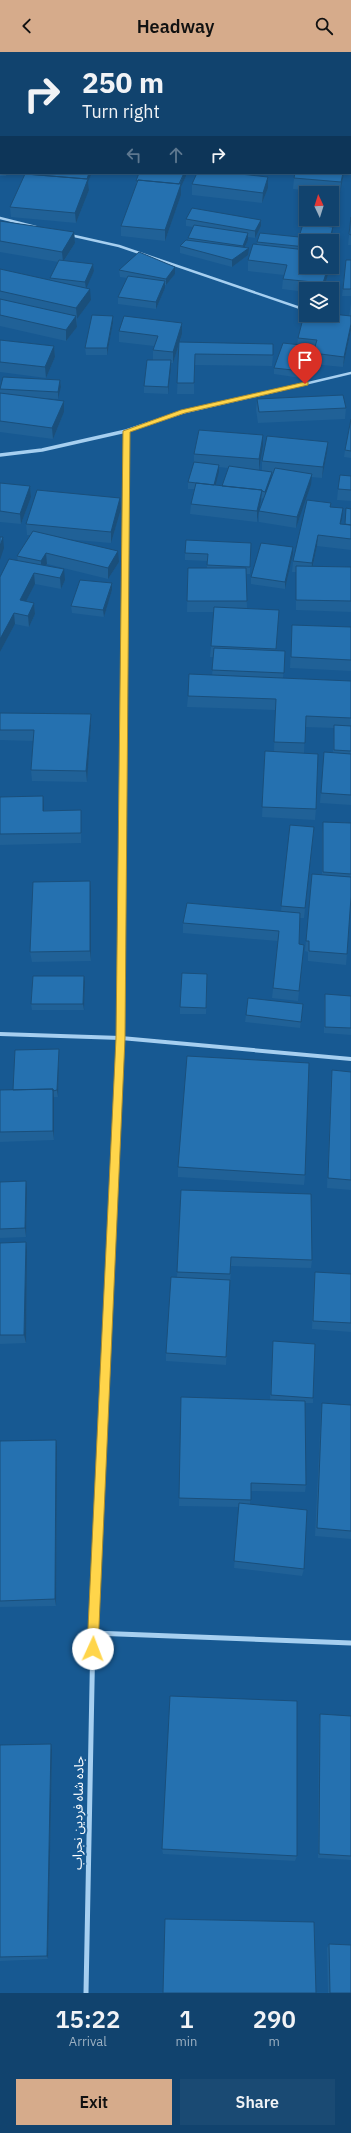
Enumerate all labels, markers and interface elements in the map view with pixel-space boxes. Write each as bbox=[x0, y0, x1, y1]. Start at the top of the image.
icon: back bbox=[16, 15, 38, 37]
text: Headway bbox=[137, 15, 214, 38]
icon: search bbox=[313, 15, 335, 37]
text: 250 m bbox=[82, 64, 164, 101]
icon: right bbox=[16, 68, 68, 120]
text: Turn right bbox=[82, 100, 160, 123]
icon: left bbox=[123, 144, 145, 166]
icon: ahead bbox=[165, 144, 187, 166]
icon: right bbox=[207, 144, 229, 166]
north arrow bbox=[299, 186, 339, 226]
map controls bbox=[299, 186, 339, 322]
button: search bbox=[299, 234, 339, 274]
button: layers bbox=[299, 282, 339, 322]
pin bbox=[288, 343, 322, 384]
icon: arrive bbox=[294, 349, 316, 371]
position arrow bbox=[72, 1628, 114, 1670]
street label: جاده شاه فردین نجراب bbox=[69, 1755, 88, 1870]
text: 15:22 bbox=[55, 2003, 120, 2035]
text: 1 bbox=[179, 2003, 194, 2035]
text: 290 bbox=[253, 2003, 296, 2035]
text: Arrival bbox=[69, 2033, 107, 2050]
text: min bbox=[176, 2033, 198, 2050]
text: m bbox=[269, 2033, 280, 2050]
button: Exit bbox=[16, 2079, 172, 2125]
button: Share bbox=[180, 2079, 335, 2125]

